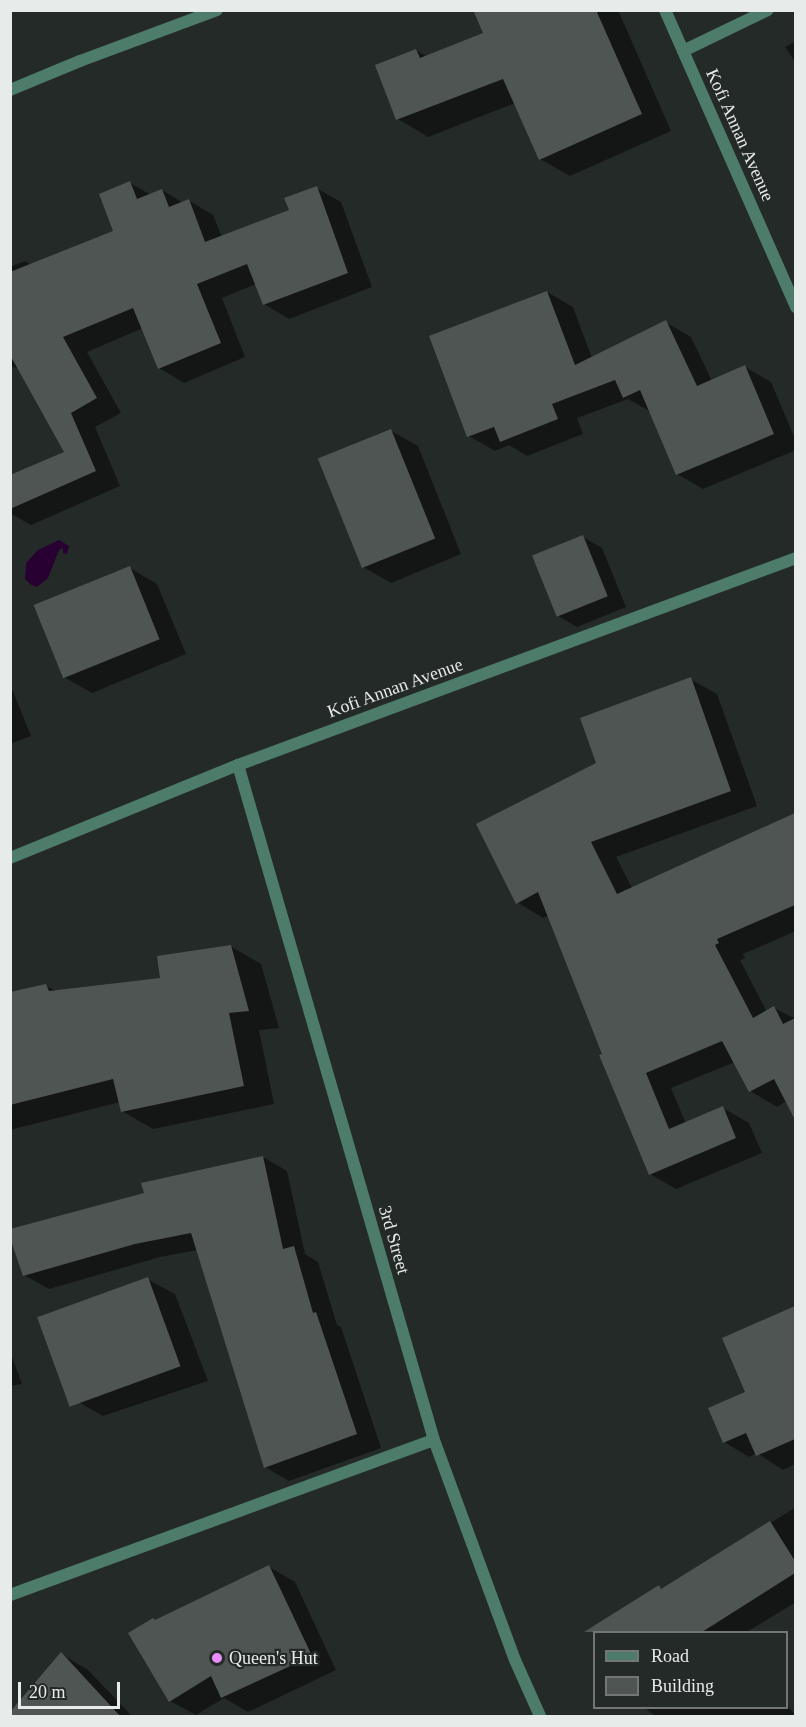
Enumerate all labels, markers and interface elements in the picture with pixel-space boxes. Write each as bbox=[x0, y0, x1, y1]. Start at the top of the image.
street label: Kofi Annan Avenue bbox=[701, 65, 779, 205]
street label: Kofi Annan Avenue bbox=[323, 653, 467, 723]
street label: 3rd Street bbox=[374, 1203, 414, 1277]
legend bbox=[593, 1631, 788, 1709]
text: Road bbox=[651, 1646, 689, 1666]
place label: Queen's Hut bbox=[229, 1647, 318, 1669]
marker: Queen's Hut bbox=[210, 1651, 224, 1665]
scale bar bbox=[21, 1670, 123, 1708]
text: Building bbox=[651, 1676, 714, 1696]
text: 20 m bbox=[29, 1682, 66, 1702]

